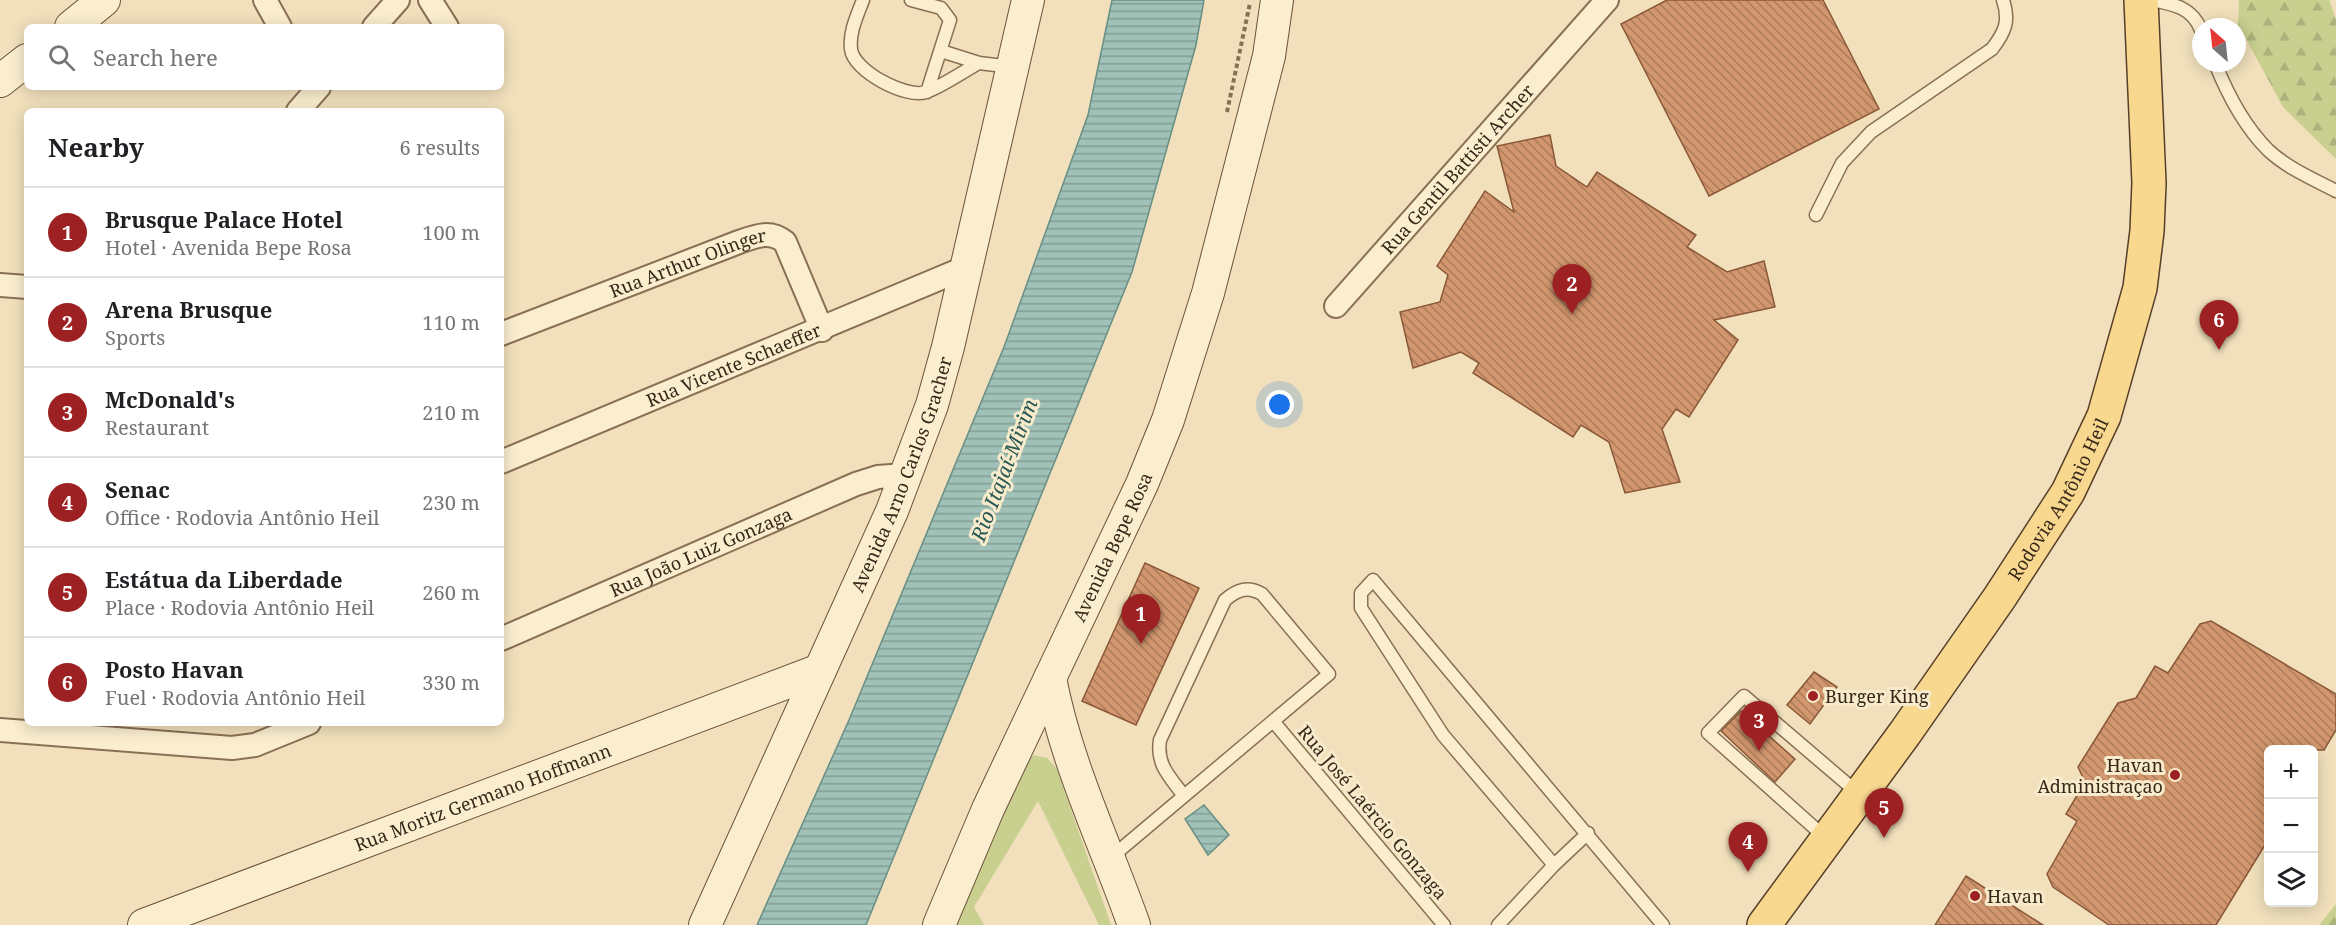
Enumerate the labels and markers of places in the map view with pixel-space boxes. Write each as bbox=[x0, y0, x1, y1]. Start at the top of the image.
pin: 2 bbox=[1552, 264, 1592, 314]
pin: 6 bbox=[2200, 300, 2238, 350]
pin: 1 bbox=[1122, 594, 1160, 644]
place label: Burger King bbox=[1825, 684, 1929, 708]
marker: Burger King bbox=[1806, 689, 1820, 703]
pin: 3 bbox=[1740, 702, 1778, 751]
place label: Havan Administraçao bbox=[2037, 753, 2163, 798]
marker: Havan Administraçao bbox=[2168, 768, 2182, 782]
pin: 5 bbox=[1864, 788, 1904, 838]
pin: 4 bbox=[1728, 822, 1768, 872]
place label: Havan bbox=[1987, 884, 2044, 908]
marker: Havan bbox=[1968, 889, 1982, 903]

